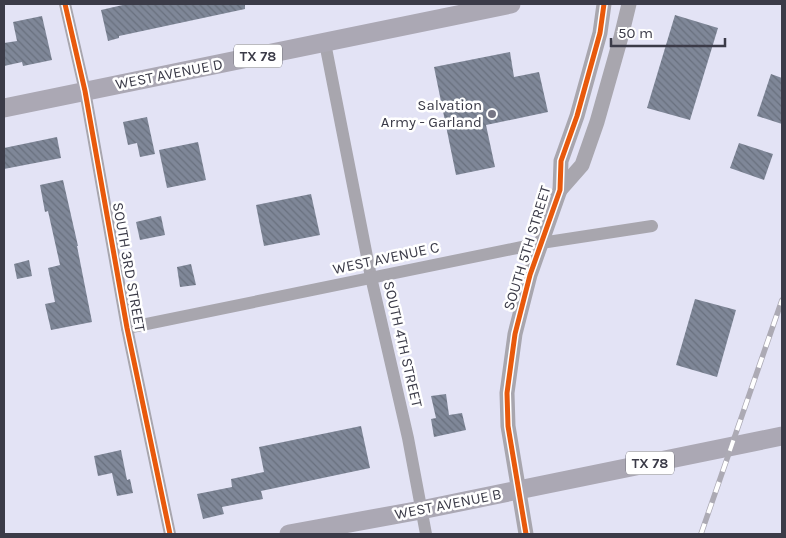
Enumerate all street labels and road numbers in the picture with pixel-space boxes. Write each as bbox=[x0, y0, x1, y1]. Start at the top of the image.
road number: TX 78 bbox=[234, 44, 282, 68]
street label: WEST AVENUE D bbox=[114, 55, 224, 93]
street label: SOUTH 5TH STREET bbox=[499, 183, 555, 312]
street label: SOUTH 3RD STREET bbox=[109, 201, 149, 334]
street label: WEST AVENUE C bbox=[331, 238, 441, 278]
street label: SOUTH 4TH STREET bbox=[380, 279, 426, 409]
road number: TX 78 bbox=[626, 452, 674, 474]
street label: WEST AVENUE B bbox=[393, 485, 503, 523]

